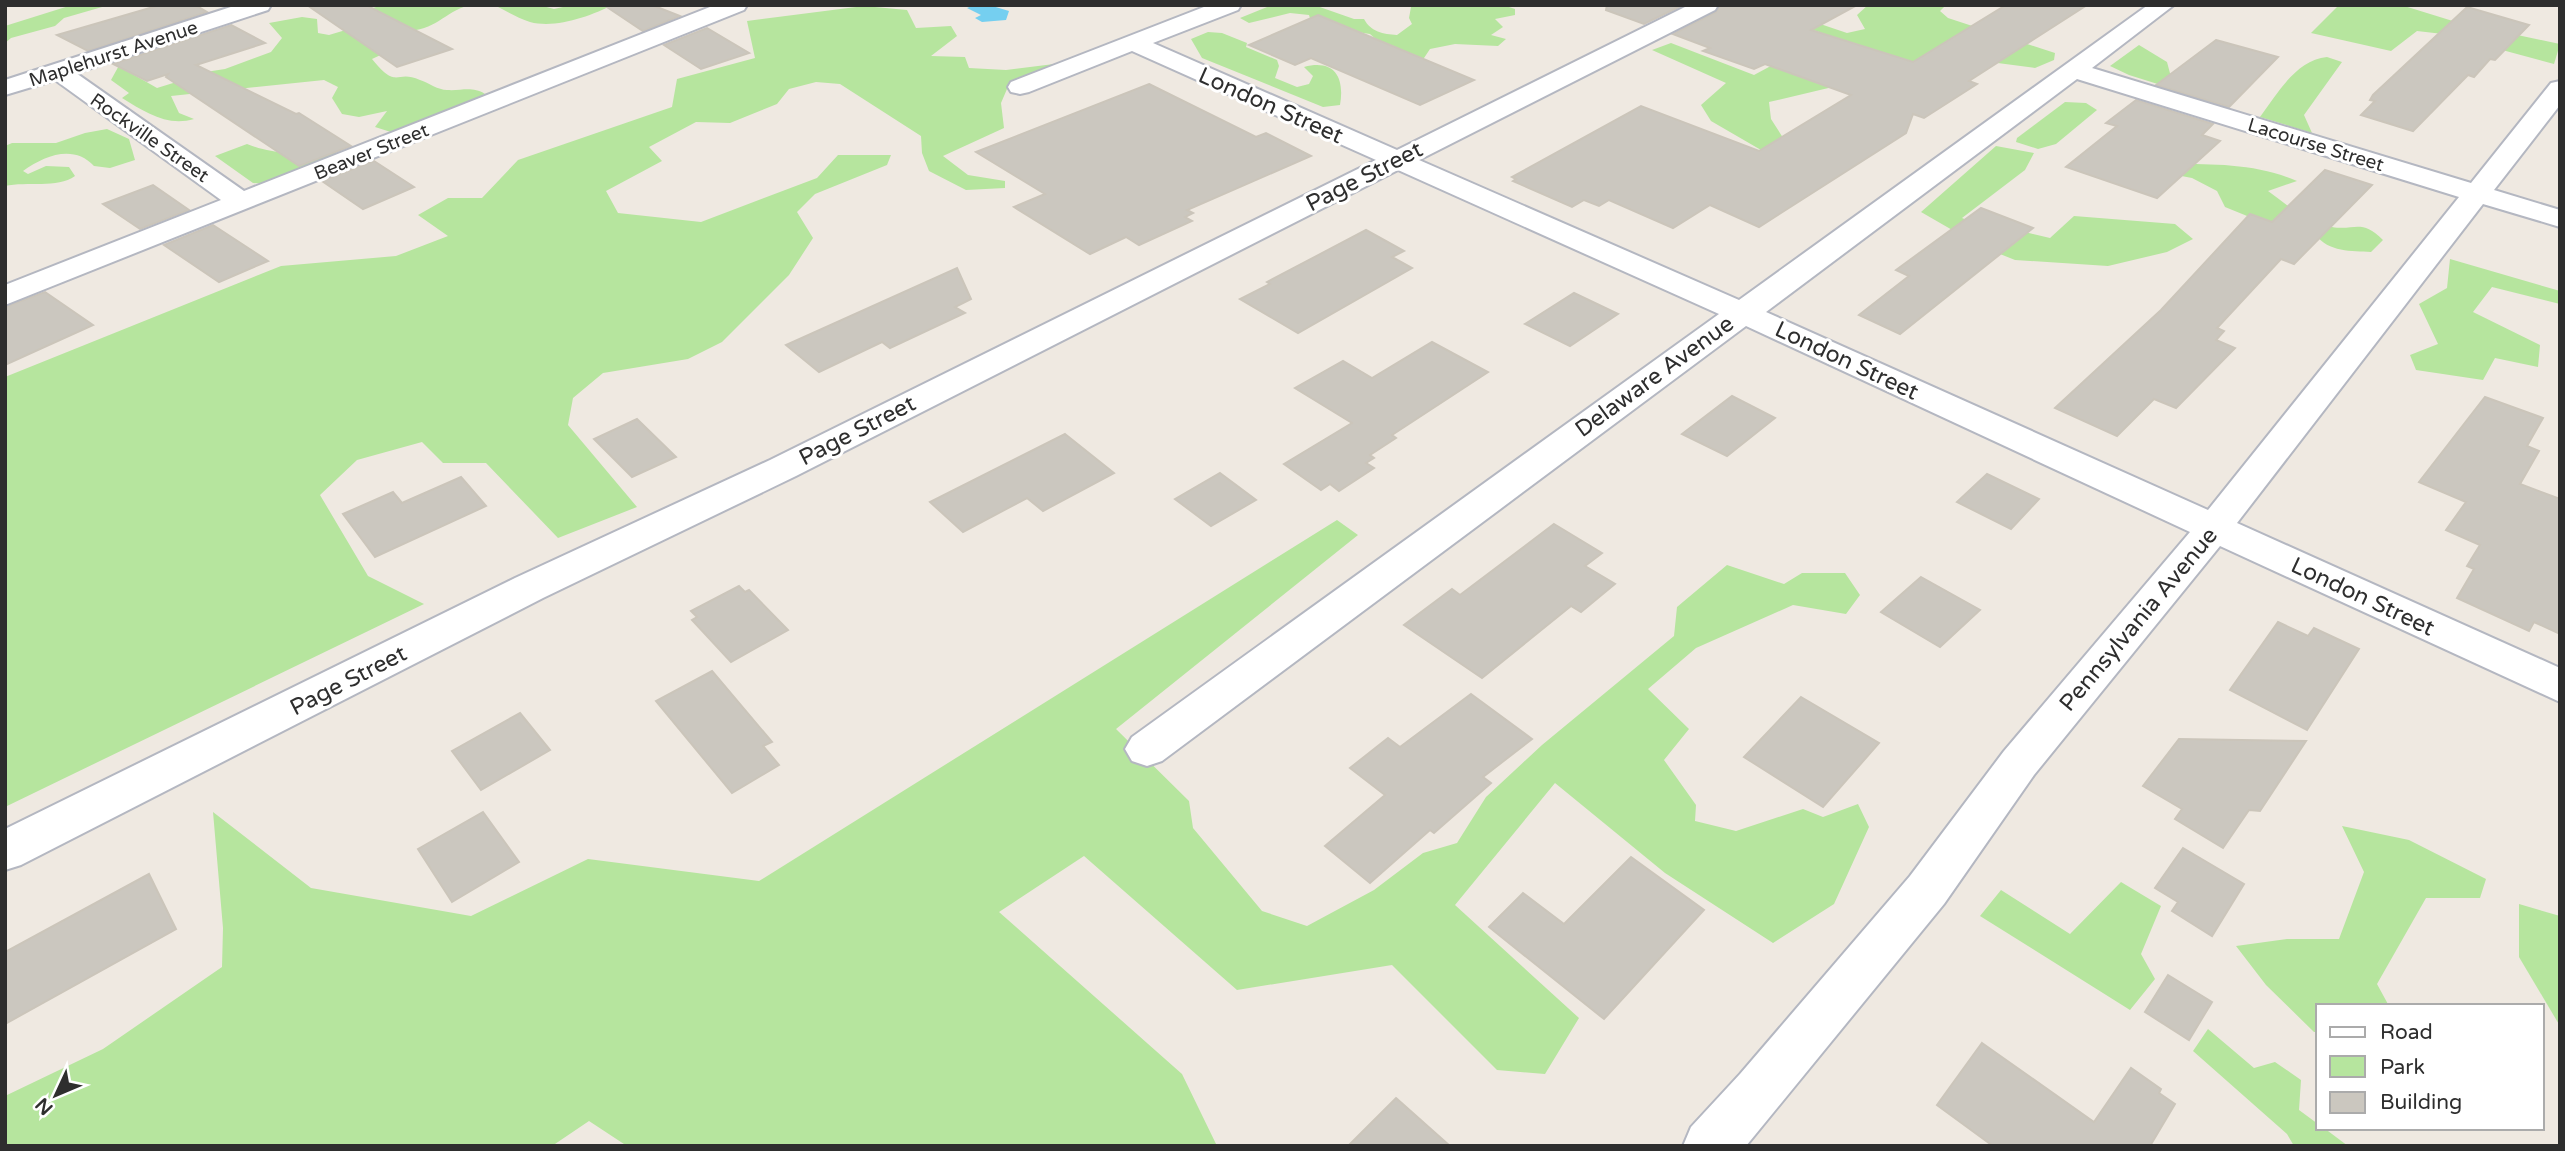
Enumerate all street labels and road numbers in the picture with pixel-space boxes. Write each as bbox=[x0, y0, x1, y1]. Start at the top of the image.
street label: Maplehurst Avenue bbox=[26, 16, 200, 92]
street label: London Street bbox=[1194, 62, 1347, 150]
street label: Rockville Street bbox=[86, 89, 213, 187]
street label: Lacourse Street bbox=[2245, 114, 2386, 176]
street label: Beaver Street bbox=[311, 119, 432, 185]
street label: Page Street bbox=[1302, 135, 1428, 218]
street label: Delaware Avenue bbox=[1570, 310, 1739, 444]
street label: London Street bbox=[1770, 315, 1923, 407]
street label: Page Street bbox=[795, 389, 921, 472]
street label: Pennsylvania Avenue bbox=[2054, 522, 2224, 717]
street label: London Street bbox=[2286, 551, 2439, 643]
street label: Page Street bbox=[286, 639, 412, 722]

